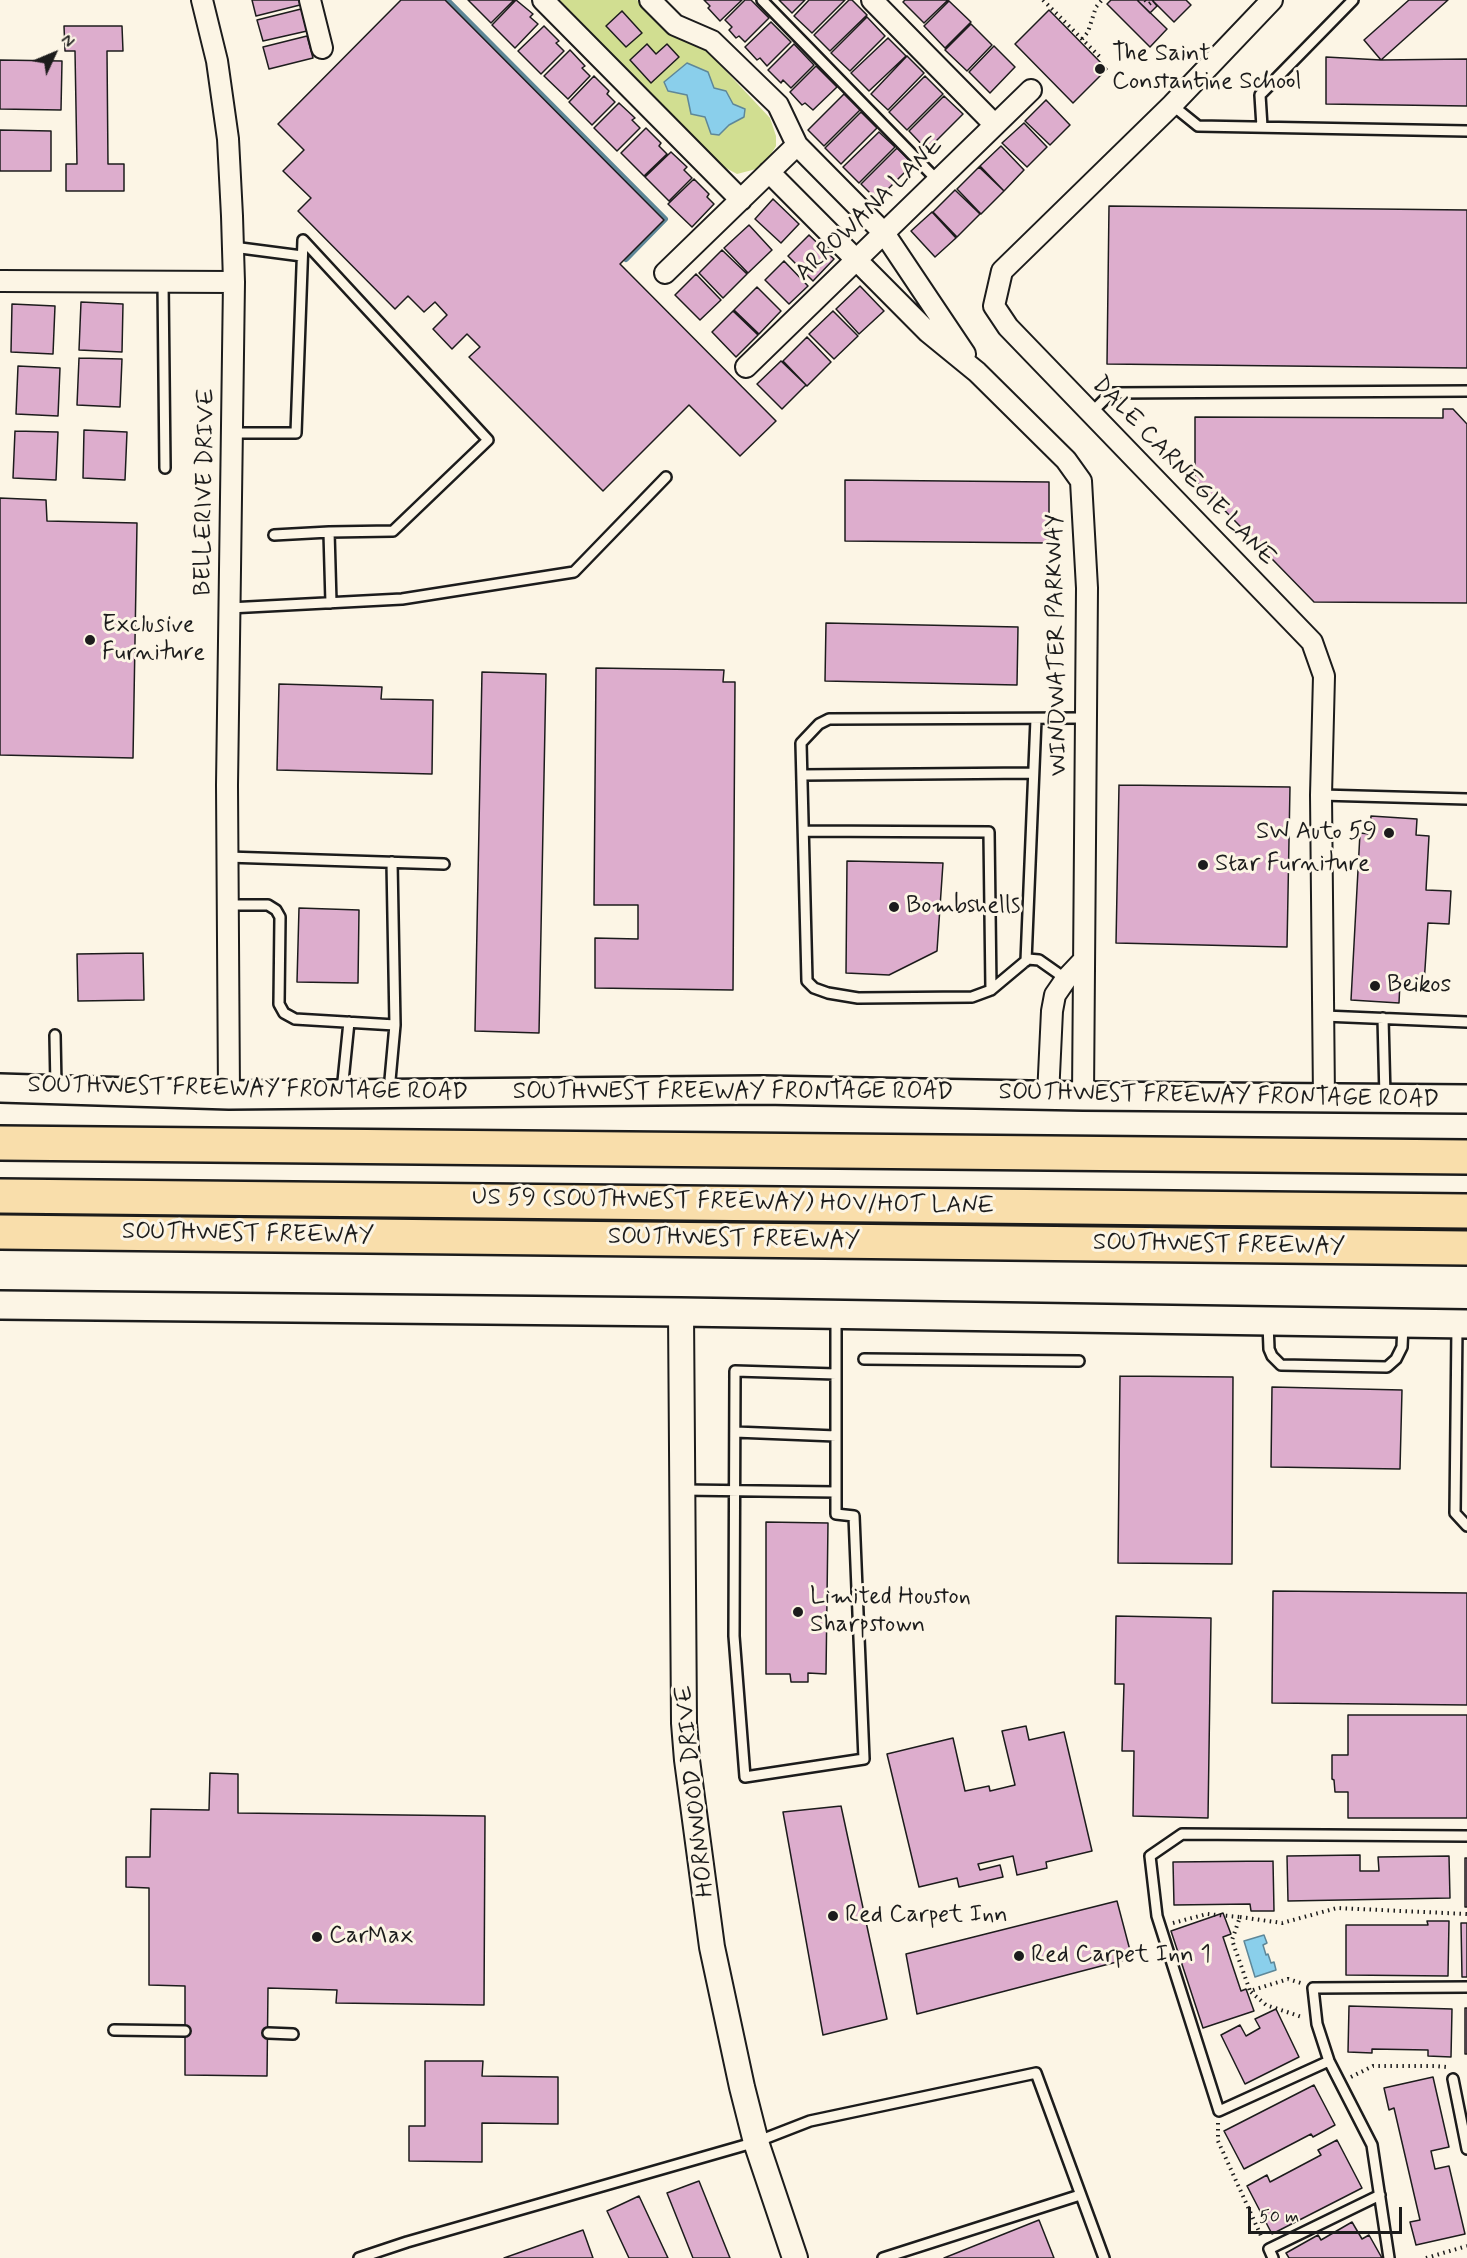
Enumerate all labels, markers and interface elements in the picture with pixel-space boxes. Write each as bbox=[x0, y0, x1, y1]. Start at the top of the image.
north arrow bbox=[24, 24, 84, 84]
text: N bbox=[56, 30, 79, 52]
place label: The Saint Constantine School bbox=[1112, 41, 1301, 97]
marker: The Saint Constantine School bbox=[1093, 62, 1107, 76]
street label: ARROWANA LANE bbox=[790, 132, 950, 288]
street label: DALE CARNEGIE LANE bbox=[1085, 371, 1281, 573]
street label: BELLERIVE DRIVE bbox=[190, 388, 222, 596]
street label: WINDWATER PARKWAY bbox=[1041, 514, 1075, 776]
place label: Exclusive Furniture bbox=[102, 612, 205, 668]
marker: Exclusive Furniture bbox=[83, 633, 97, 647]
place label: SW Auto 59 bbox=[1256, 819, 1377, 847]
marker: SW Auto 59 bbox=[1382, 826, 1396, 840]
place label: Star Furniture bbox=[1215, 851, 1370, 879]
marker: Star Furniture bbox=[1196, 858, 1210, 872]
place label: Bombshells bbox=[906, 893, 1020, 921]
marker: Bombshells bbox=[887, 900, 901, 914]
place label: Beikos bbox=[1387, 972, 1451, 1000]
marker: Beikos bbox=[1368, 979, 1382, 993]
street label: SOUTHWEST FREEWAY FRONTAGE ROAD bbox=[27, 1072, 469, 1108]
street label: SOUTHWEST FREEWAY FRONTAGE ROAD bbox=[513, 1079, 953, 1107]
street label: SOUTHWEST FREEWAY FRONTAGE ROAD bbox=[998, 1079, 1440, 1115]
street label: US 59 (SOUTHWEST FREEWAY) HOV/HOT LANE bbox=[472, 1184, 994, 1222]
street label: SOUTHWEST FREEWAY bbox=[122, 1218, 374, 1252]
street label: SOUTHWEST FREEWAY bbox=[608, 1223, 860, 1257]
street label: SOUTHWEST FREEWAY bbox=[1093, 1229, 1345, 1263]
place label: Limited Houston Sharpstown bbox=[810, 1584, 971, 1640]
marker: Limited Houston Sharpstown bbox=[791, 1605, 805, 1619]
street label: HORNWOOD DRIVE bbox=[671, 1684, 721, 1898]
place label: Red Carpet Inn bbox=[845, 1902, 1008, 1930]
marker: Red Carpet Inn bbox=[826, 1909, 840, 1923]
place label: CarMax bbox=[329, 1923, 413, 1951]
marker: CarMax bbox=[310, 1930, 324, 1944]
place label: Red Carpet Inn 1 bbox=[1031, 1942, 1211, 1970]
marker: Red Carpet Inn 1 bbox=[1012, 1949, 1026, 1963]
scale bar bbox=[1251, 2195, 1406, 2233]
text: 50 m bbox=[1259, 2205, 1299, 2229]

